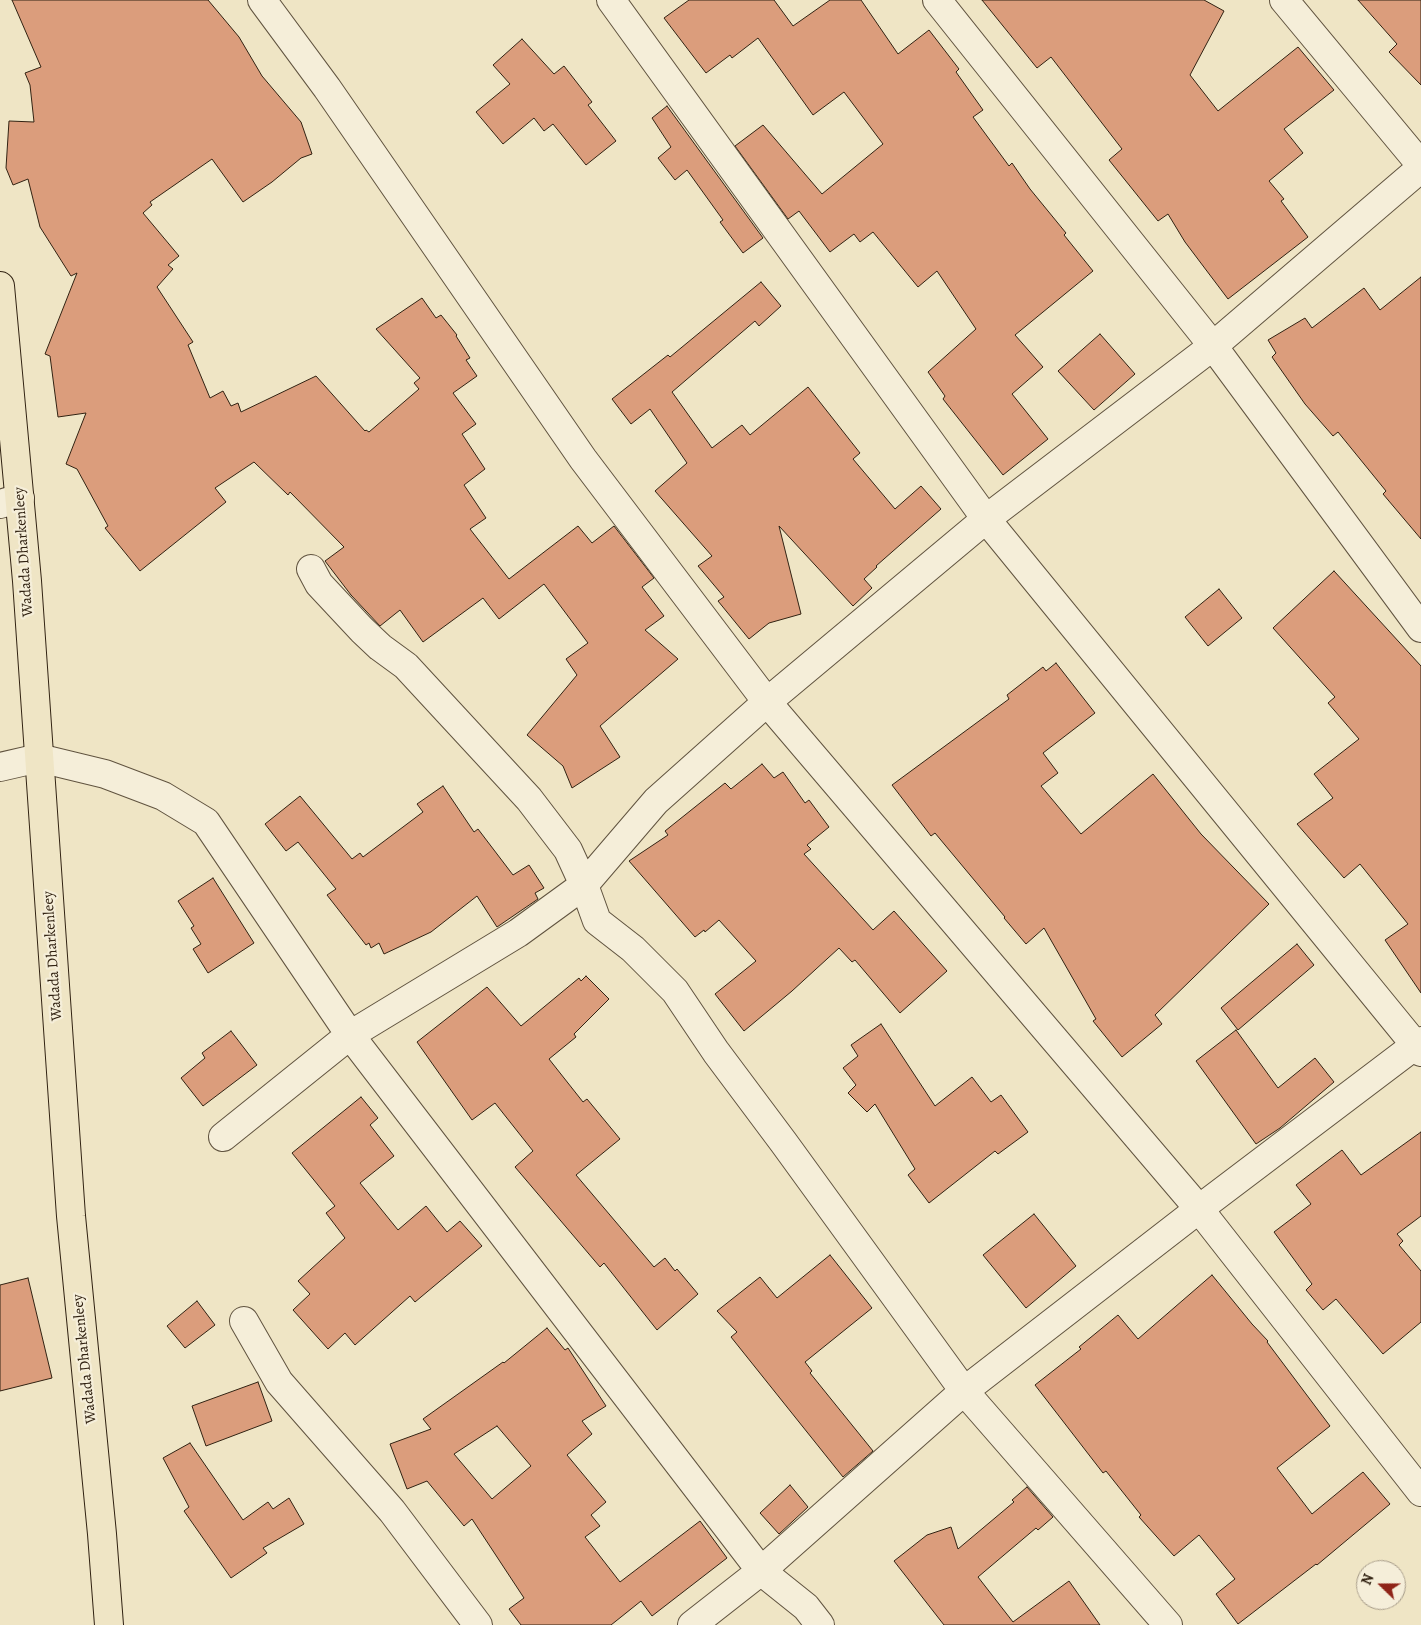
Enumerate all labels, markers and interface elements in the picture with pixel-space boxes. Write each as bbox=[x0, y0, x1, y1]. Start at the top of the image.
street label: Wadada Dharkenleey bbox=[10, 487, 38, 617]
street label: Wadada Dharkenleey bbox=[39, 891, 67, 1021]
street label: Wadada Dharkenleey bbox=[69, 1293, 101, 1425]
north arrow bbox=[1356, 1560, 1406, 1610]
text: N bbox=[1357, 1571, 1378, 1588]

